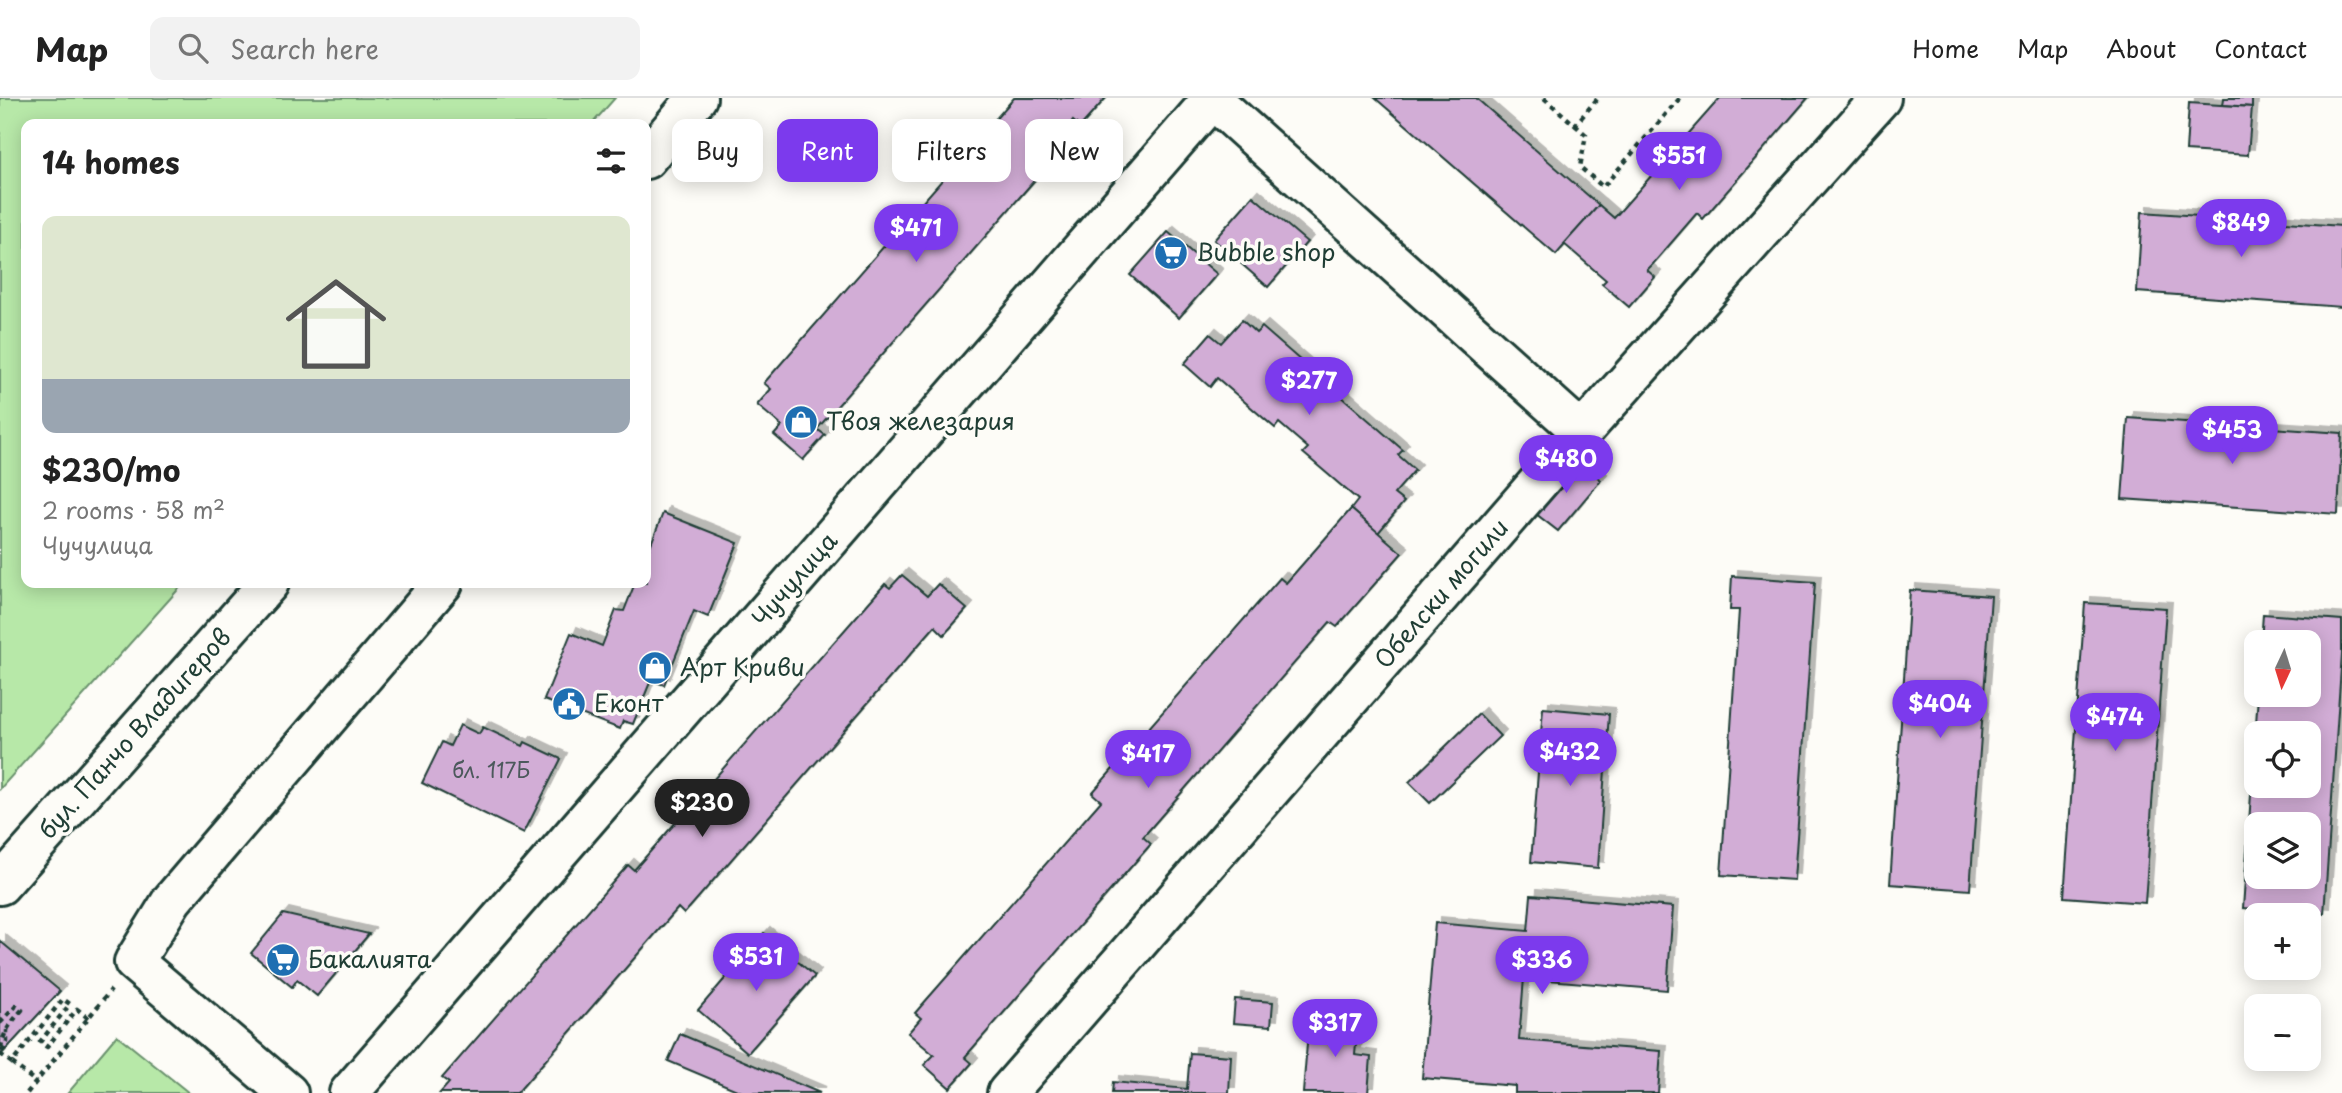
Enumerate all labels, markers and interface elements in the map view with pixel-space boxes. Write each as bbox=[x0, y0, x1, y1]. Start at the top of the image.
search box bbox=[150, 17, 640, 80]
text: Map bbox=[35, 23, 108, 73]
icon: search bbox=[174, 29, 212, 67]
text: Search here bbox=[230, 29, 379, 68]
text: Home bbox=[1912, 30, 1979, 66]
text: Map bbox=[2017, 30, 2068, 66]
text: About bbox=[2106, 30, 2176, 66]
text: Contact bbox=[2214, 30, 2307, 66]
chip: Buy bbox=[672, 119, 763, 182]
chip: Rent bbox=[777, 119, 878, 182]
chip: Filters bbox=[892, 119, 1011, 182]
chip: New bbox=[1025, 119, 1123, 182]
pin: $551 bbox=[1638, 132, 1720, 192]
text: $551 bbox=[1652, 137, 1706, 172]
text: 14 homes bbox=[42, 139, 180, 184]
icon: filters bbox=[592, 142, 630, 180]
pin: $849 bbox=[2200, 200, 2282, 259]
pin: $471 bbox=[875, 204, 957, 264]
text: $849 bbox=[2212, 204, 2270, 239]
text: $471 bbox=[890, 209, 942, 244]
place label: Bubble shop bbox=[1196, 233, 1335, 269]
supermarket icon: Bubble shop bbox=[1152, 234, 1190, 272]
icon: home bbox=[273, 261, 399, 387]
pin: $277 bbox=[1268, 358, 1350, 417]
text: $277 bbox=[1281, 362, 1337, 397]
place label: Твоя железария bbox=[826, 402, 1015, 438]
shop icon: Твоя железария bbox=[782, 403, 820, 441]
pin: $453 bbox=[2191, 406, 2273, 466]
text: $453 bbox=[2202, 411, 2262, 446]
pin: $480 bbox=[1525, 436, 1607, 495]
text: $480 bbox=[1535, 440, 1597, 475]
text: $230/mo bbox=[42, 447, 180, 492]
text: 2 rooms · 58 m² bbox=[42, 492, 225, 527]
street label: Обелски могили bbox=[1365, 510, 1516, 676]
street label: Чучулица bbox=[742, 523, 845, 634]
text: Чучулица bbox=[42, 527, 153, 562]
street label: бул. Панчо Владигеров bbox=[29, 619, 238, 846]
north arrow bbox=[2244, 630, 2320, 707]
map controls bbox=[2244, 630, 2321, 1071]
place label: Арт Криви bbox=[680, 648, 805, 684]
shop icon: Арт Криви bbox=[636, 649, 674, 687]
pin: $404 bbox=[1899, 680, 1981, 740]
place label: Еконт bbox=[594, 684, 664, 720]
public building icon: Еконт bbox=[550, 685, 588, 723]
text: $404 bbox=[1908, 685, 1972, 720]
pin: $474 bbox=[2074, 694, 2156, 753]
text: $474 bbox=[2086, 698, 2144, 733]
button: locate bbox=[2244, 721, 2321, 798]
pin: $432 bbox=[1529, 728, 1611, 788]
pin: $417 bbox=[1107, 730, 1189, 790]
text: $432 bbox=[1540, 733, 1600, 768]
text: $417 bbox=[1121, 735, 1175, 770]
house number: бл. 117Б bbox=[452, 753, 530, 785]
pin: $230 bbox=[661, 780, 743, 839]
text: $230 bbox=[671, 784, 733, 819]
button: layers bbox=[2244, 812, 2321, 889]
button: + bbox=[2244, 903, 2321, 980]
pin: $531 bbox=[715, 934, 797, 993]
pin: $336 bbox=[1501, 936, 1583, 996]
text: $531 bbox=[729, 938, 783, 973]
place label: Бакалията bbox=[308, 940, 432, 976]
supermarket icon: Бакалията bbox=[264, 941, 302, 979]
text: $336 bbox=[1511, 941, 1573, 976]
button: − bbox=[2244, 994, 2321, 1071]
pin: $317 bbox=[1294, 1000, 1376, 1059]
text: $317 bbox=[1308, 1004, 1362, 1039]

